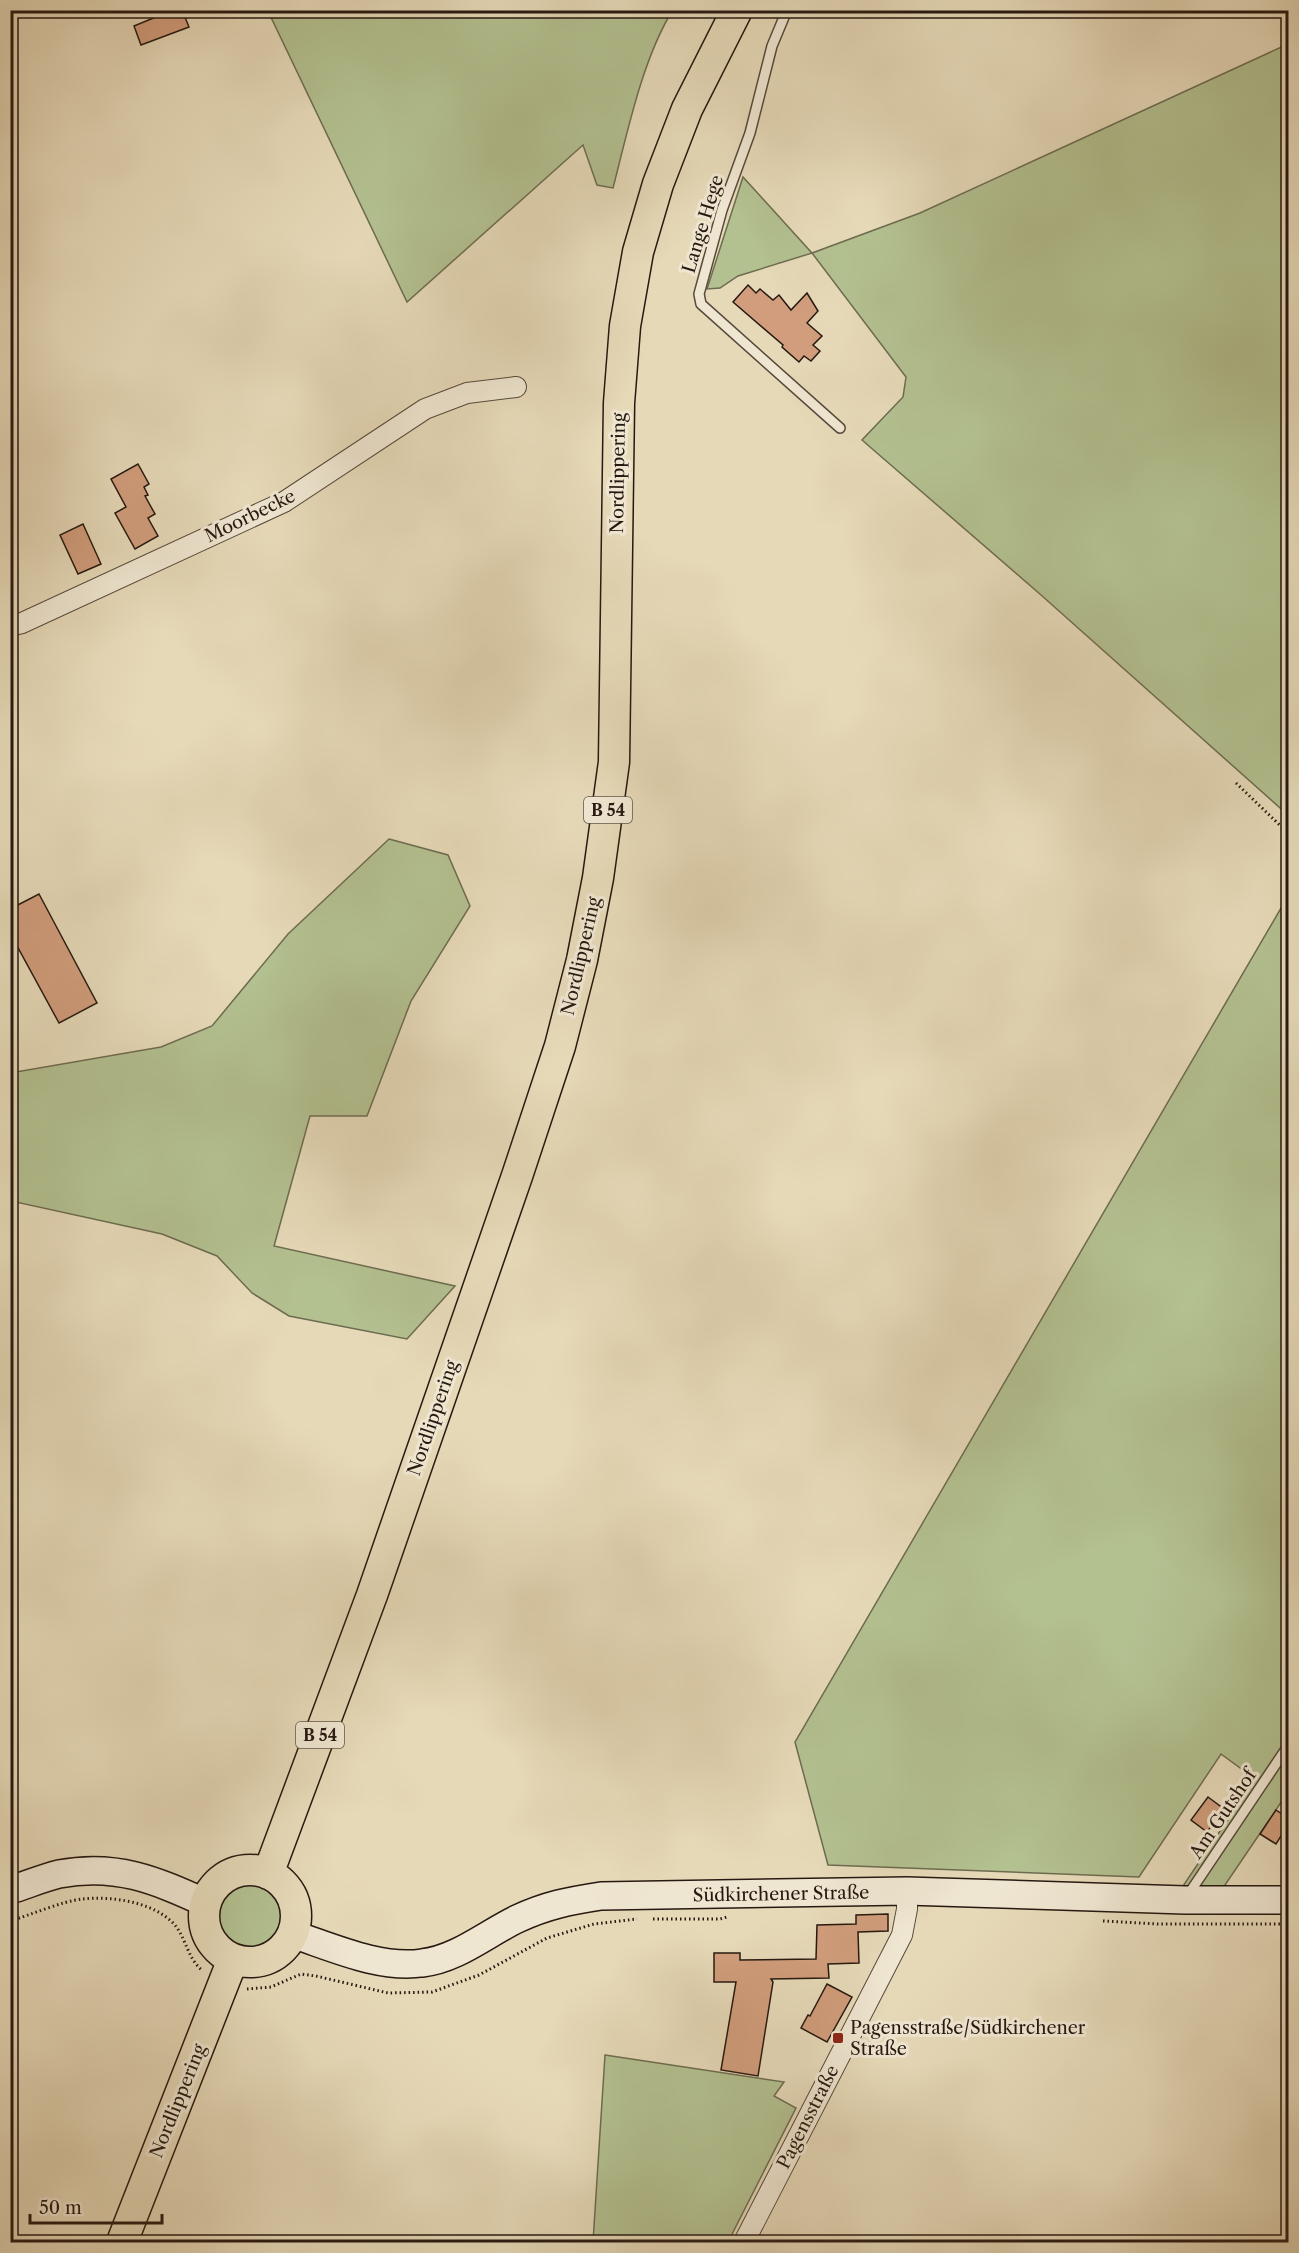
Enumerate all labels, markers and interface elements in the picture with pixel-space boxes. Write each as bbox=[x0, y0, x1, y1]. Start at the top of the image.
street label: Lange Hege bbox=[678, 172, 728, 276]
street label: Nordlippering bbox=[606, 412, 630, 534]
street label: Moorbecke bbox=[201, 485, 299, 547]
road number: B 54 bbox=[584, 797, 632, 823]
street label: Nordlippering bbox=[557, 894, 605, 1017]
street label: Nordlippering bbox=[403, 1357, 463, 1479]
road number: B 54 bbox=[296, 1722, 344, 1748]
street label: Am Gutshof bbox=[1184, 1763, 1262, 1864]
street label: Südkirchener Straße bbox=[692, 1881, 870, 1907]
place label: Pagensstraße/Südkirchener Straße bbox=[850, 2017, 1086, 2060]
marker: Pagensstraße/Südkirchener Straße bbox=[831, 2031, 845, 2045]
street label: Nordlippering bbox=[145, 2040, 211, 2161]
street label: Pagensstraße bbox=[772, 2061, 844, 2173]
scale bar bbox=[30, 2187, 162, 2225]
text: 50 m bbox=[39, 2197, 82, 2219]

